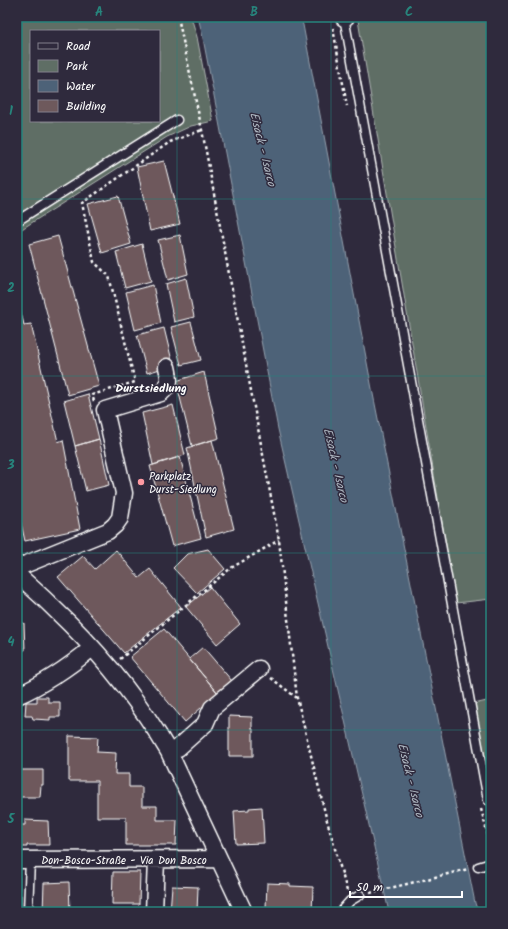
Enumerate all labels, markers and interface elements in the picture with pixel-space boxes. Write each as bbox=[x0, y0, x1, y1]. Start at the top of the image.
text: A bbox=[95, 2, 103, 23]
text: B bbox=[250, 2, 258, 23]
text: C bbox=[405, 2, 413, 23]
legend bbox=[30, 30, 160, 122]
text: Road bbox=[66, 37, 91, 56]
text: Park bbox=[66, 57, 88, 76]
text: Water bbox=[66, 77, 96, 96]
text: Building bbox=[66, 97, 106, 116]
text: 1 bbox=[9, 101, 13, 122]
water label: Eisack - Isarco bbox=[244, 110, 281, 190]
text: 2 bbox=[7, 278, 15, 299]
district label: Durstsiedlung bbox=[115, 379, 187, 398]
water label: Eisack - Isarco bbox=[318, 426, 354, 506]
text: 3 bbox=[6, 455, 15, 476]
place label: Parkplatz Durst-Siedlung bbox=[149, 468, 217, 499]
marker: Parkplatz Durst-Siedlung bbox=[136, 477, 146, 487]
text: 4 bbox=[7, 632, 15, 653]
water label: Eisack - Isarco bbox=[392, 741, 429, 821]
text: 5 bbox=[7, 809, 16, 830]
street label: Don-Bosco-Straße - Via Don Bosco bbox=[41, 852, 207, 870]
scale bar bbox=[350, 873, 462, 899]
text: 50 m bbox=[356, 878, 383, 897]

